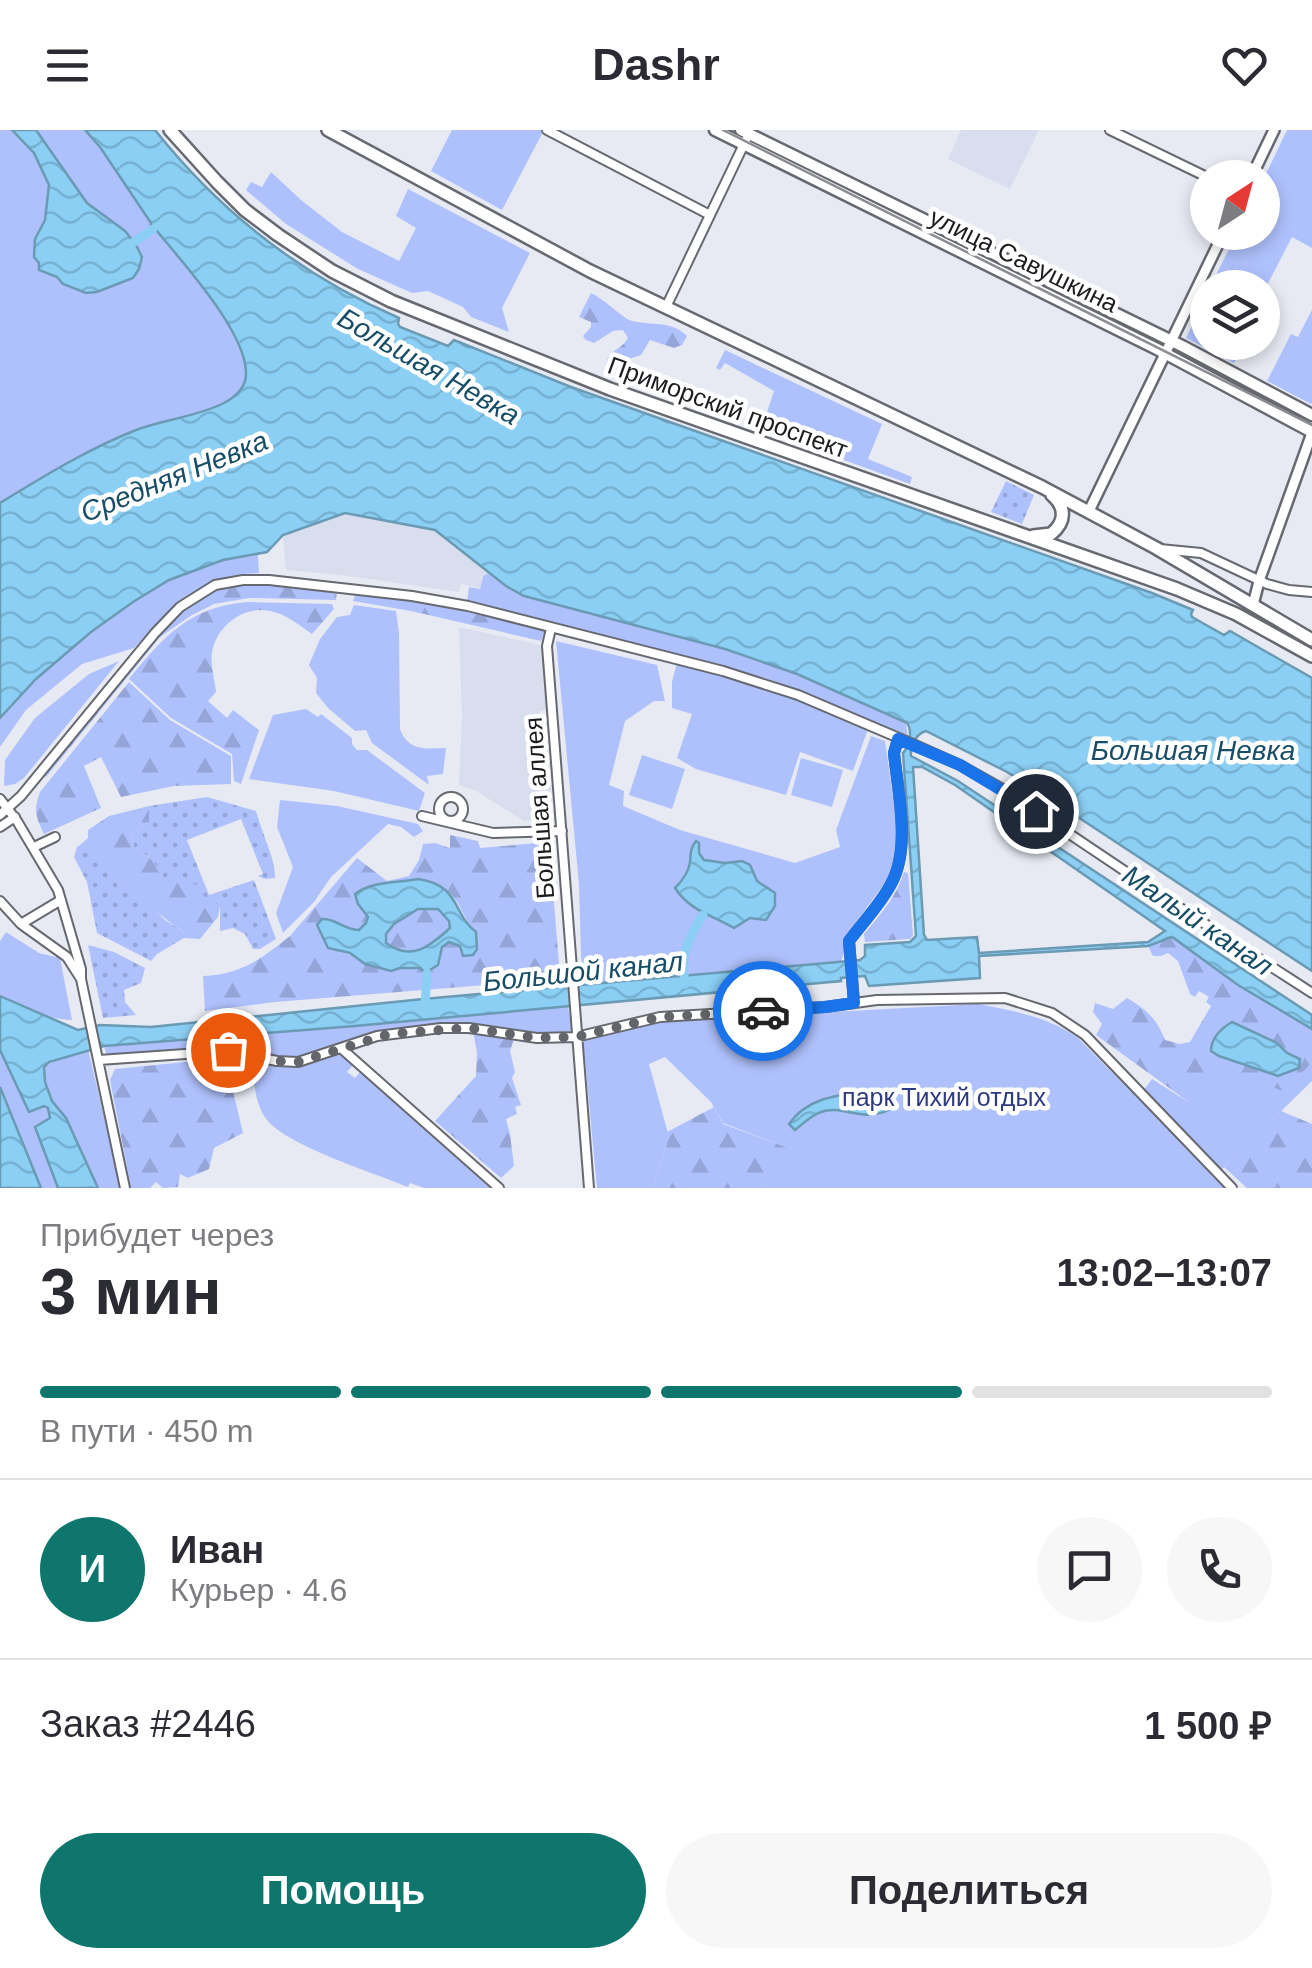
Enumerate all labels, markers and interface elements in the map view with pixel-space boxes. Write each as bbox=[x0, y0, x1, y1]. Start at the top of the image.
icon: menu bbox=[40, 38, 95, 93]
icon: heart bbox=[1217, 38, 1272, 93]
text: Dashr bbox=[592, 39, 720, 90]
north arrow bbox=[1190, 160, 1280, 250]
map controls bbox=[1190, 160, 1280, 360]
street label: улица Савушкина bbox=[925, 202, 1123, 318]
button: layers bbox=[1190, 270, 1280, 360]
water label: Большая Невка bbox=[332, 302, 525, 431]
street label: Приморский проспект bbox=[604, 351, 852, 464]
water label: Средняя Невка bbox=[76, 425, 272, 528]
street label: Большая аллея bbox=[519, 716, 559, 900]
water label: Большая Невка bbox=[1091, 735, 1295, 766]
pin bbox=[994, 769, 1079, 854]
icon: home bbox=[1009, 784, 1064, 839]
water label: Малый канал bbox=[1117, 859, 1279, 982]
water label: Большой канал bbox=[481, 946, 685, 997]
courier bbox=[713, 961, 813, 1061]
icon: car bbox=[736, 984, 791, 1039]
pin bbox=[186, 1008, 271, 1093]
icon: bag bbox=[201, 1023, 256, 1078]
park label: парк Тихий отдых bbox=[842, 1083, 1046, 1111]
text: Прибудет через bbox=[40, 1217, 274, 1253]
text: 13:02–13:07 bbox=[1056, 1252, 1272, 1294]
text: 3 мин bbox=[40, 1255, 222, 1328]
text: В пути · 450 m bbox=[40, 1413, 253, 1449]
button: chat bbox=[1037, 1517, 1142, 1622]
button: phone bbox=[1167, 1517, 1272, 1622]
text: Иван bbox=[170, 1529, 264, 1571]
text: И bbox=[79, 1548, 106, 1590]
text: Курьер · 4.6 bbox=[170, 1572, 347, 1608]
text: Заказ #2446 bbox=[40, 1703, 256, 1745]
text: 1 500 ₽ bbox=[1144, 1705, 1272, 1747]
button: Помощь bbox=[40, 1833, 646, 1948]
button: Поделиться bbox=[666, 1833, 1272, 1948]

